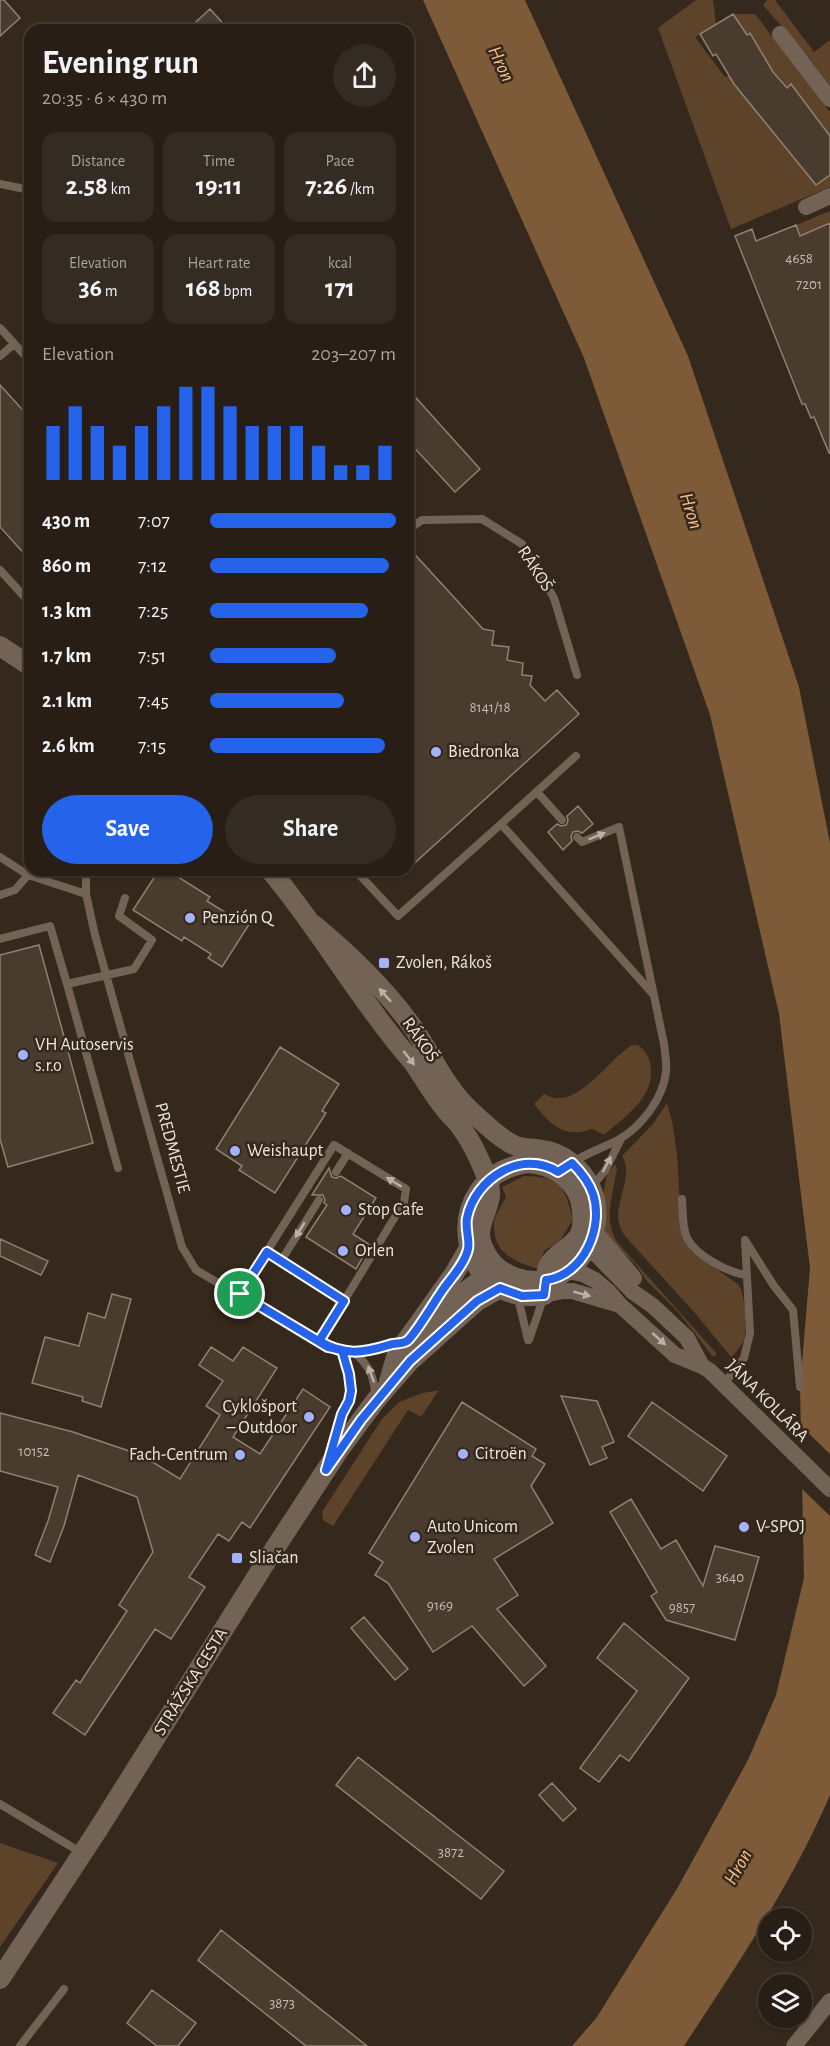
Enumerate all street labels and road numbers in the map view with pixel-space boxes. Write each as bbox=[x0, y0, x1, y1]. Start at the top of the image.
street label: RÁKOŠ bbox=[514, 542, 559, 595]
street label: RÁKOŠ bbox=[398, 1013, 444, 1066]
street label: PREDMESTIE bbox=[151, 1101, 193, 1196]
street label: JÁNA KOLLÁRA bbox=[722, 1354, 814, 1446]
street label: STRÁŽSKA CESTA bbox=[148, 1623, 232, 1739]

